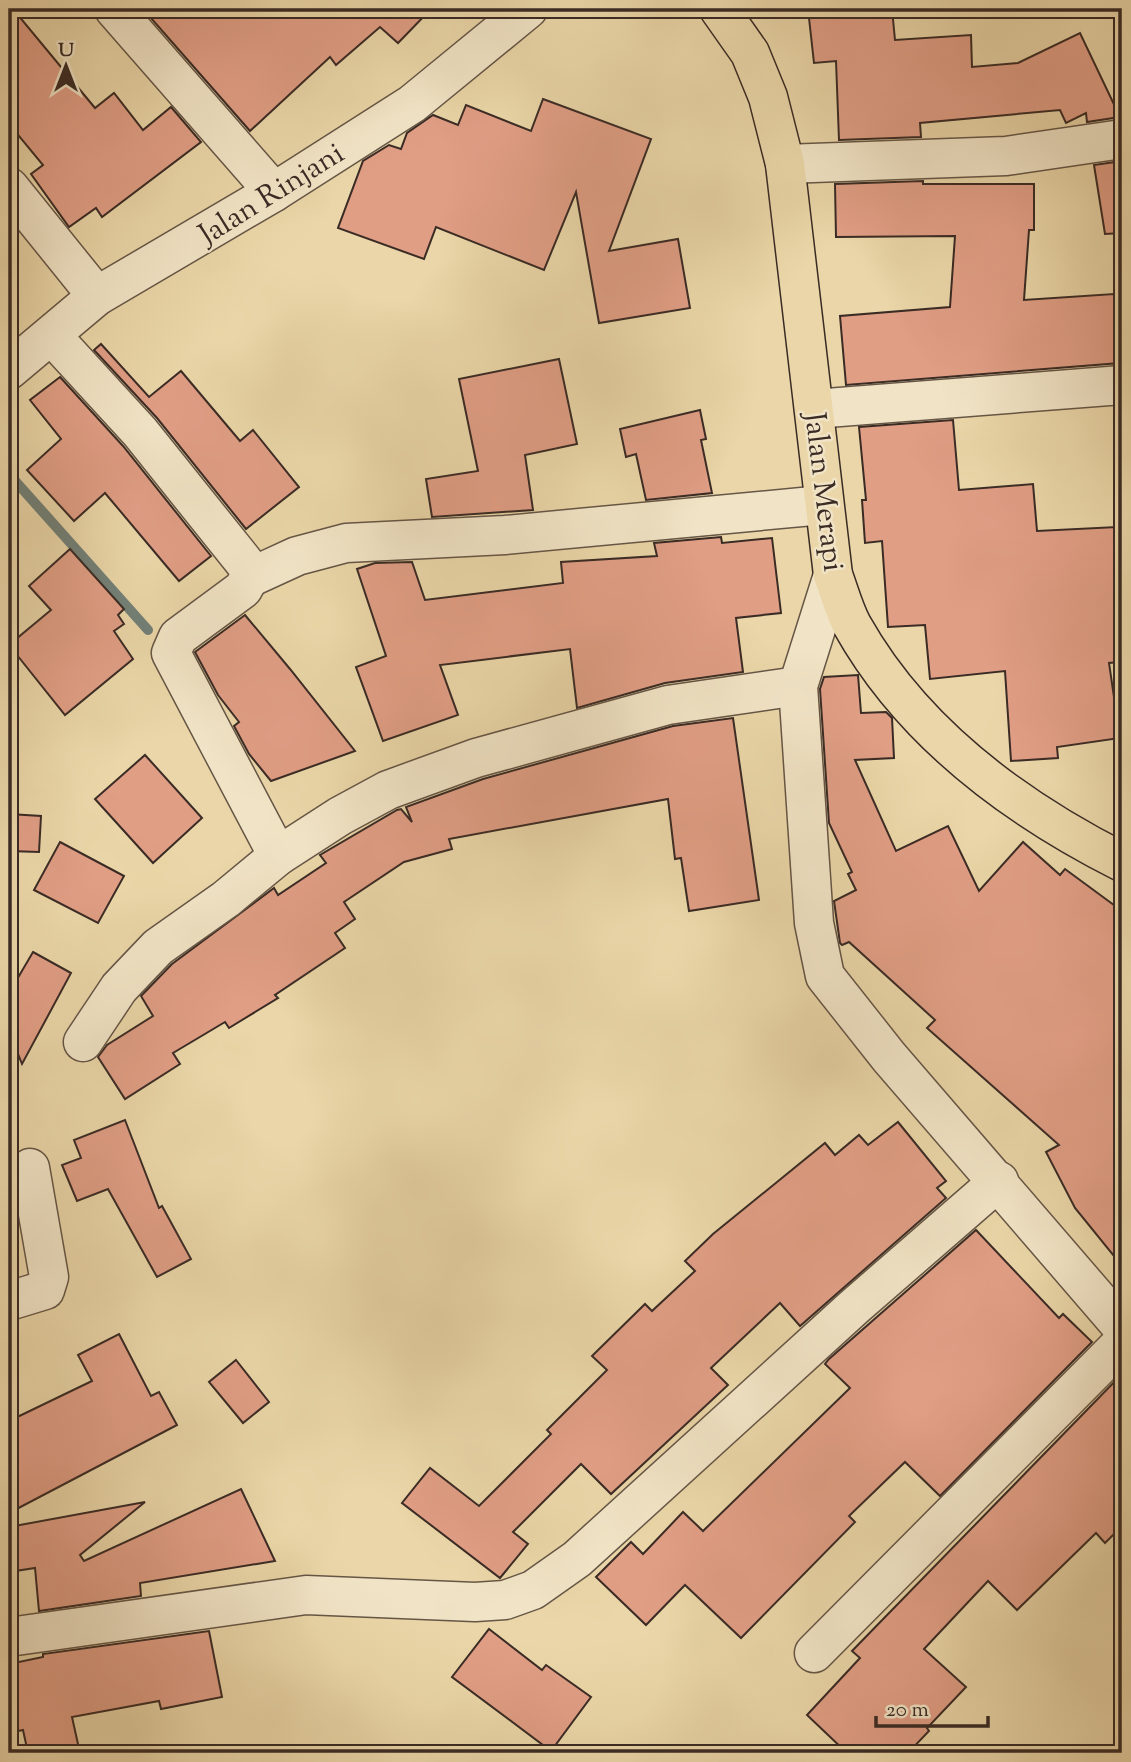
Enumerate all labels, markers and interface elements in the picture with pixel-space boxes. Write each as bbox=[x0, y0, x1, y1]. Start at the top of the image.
north arrow bbox=[32, 32, 102, 102]
text: U bbox=[58, 38, 74, 65]
street label: Jalan Rinjani bbox=[189, 133, 353, 258]
street label: Jalan Merapi bbox=[791, 408, 854, 574]
scale bar bbox=[876, 1685, 988, 1729]
text: 20 m bbox=[886, 1696, 929, 1726]

